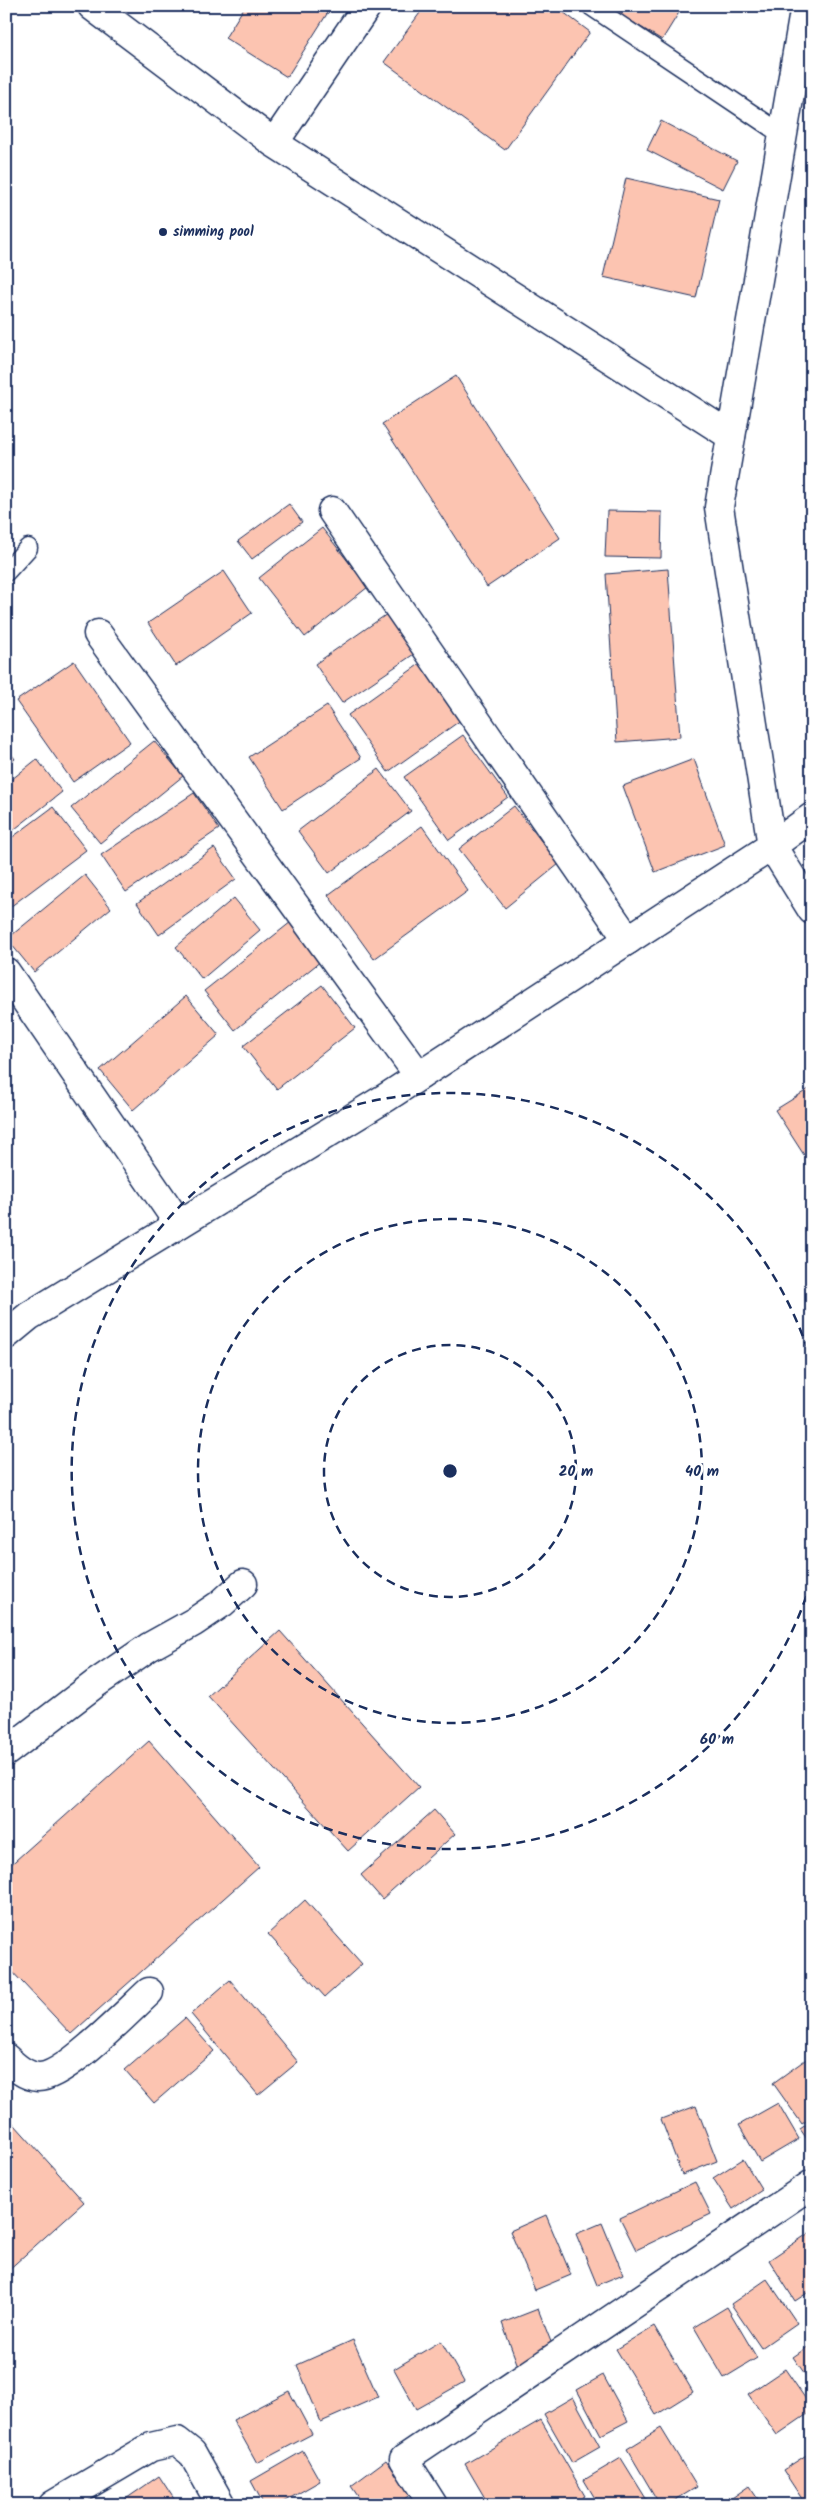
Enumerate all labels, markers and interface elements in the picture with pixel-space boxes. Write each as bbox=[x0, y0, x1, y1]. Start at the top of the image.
place label: simming pool bbox=[173, 221, 254, 243]
marker: simming pool bbox=[157, 226, 169, 238]
text: 20 m bbox=[559, 1460, 593, 1484]
text: 40 m bbox=[685, 1460, 719, 1484]
centre of rings bbox=[441, 1462, 459, 1480]
text: 60 m bbox=[700, 1728, 734, 1752]

